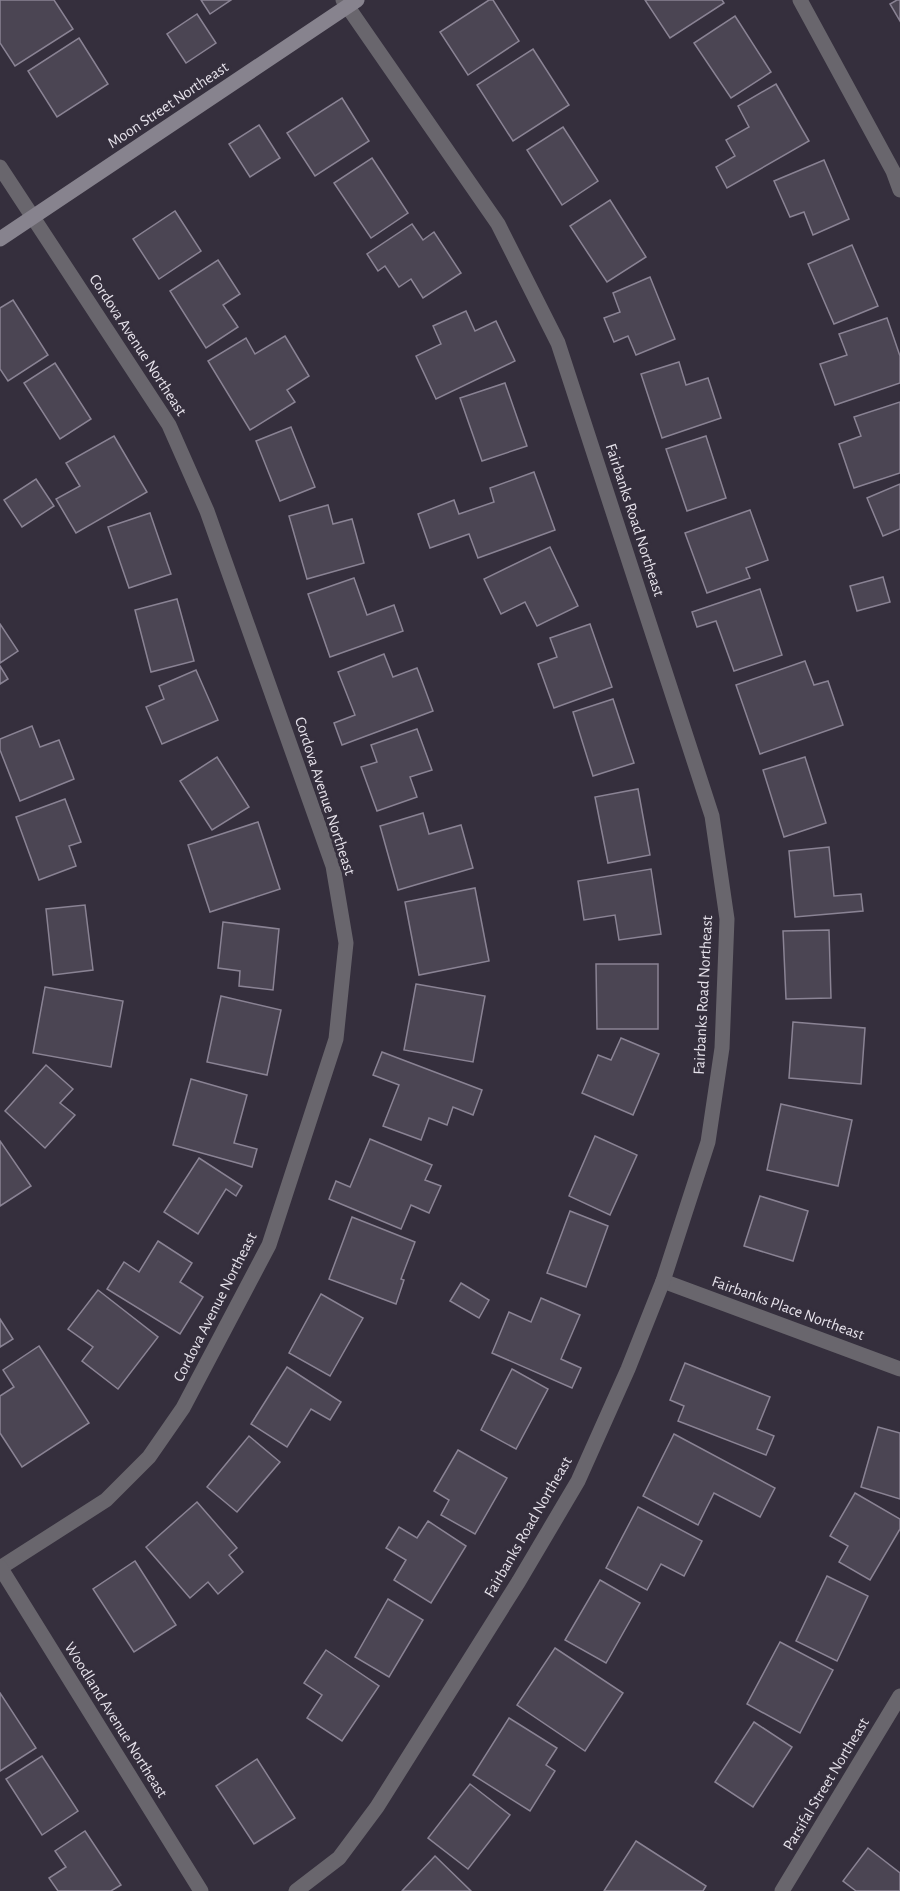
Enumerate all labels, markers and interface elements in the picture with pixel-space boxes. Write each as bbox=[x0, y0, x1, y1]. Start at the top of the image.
street label: Moon Street Northeast bbox=[105, 59, 231, 151]
street label: Cordova Avenue Northeast bbox=[86, 271, 190, 419]
street label: Fairbanks Road Northeast bbox=[603, 442, 667, 598]
street label: Cordova Avenue Northeast bbox=[292, 715, 358, 877]
street label: Fairbanks Road Northeast bbox=[691, 915, 715, 1075]
street label: Cordova Avenue Northeast bbox=[170, 1230, 260, 1384]
street label: Fairbanks Place Northeast bbox=[710, 1273, 866, 1343]
street label: Fairbanks Road Northeast bbox=[481, 1454, 575, 1600]
street label: Woodland Avenue Northeast bbox=[62, 1639, 170, 1801]
street label: Parsifal Street Northeast bbox=[780, 1715, 872, 1853]

